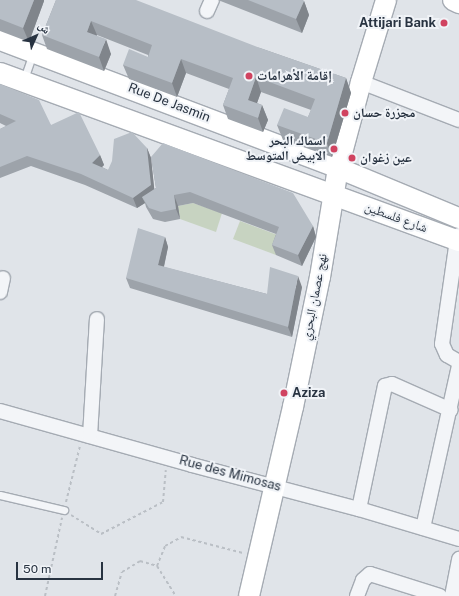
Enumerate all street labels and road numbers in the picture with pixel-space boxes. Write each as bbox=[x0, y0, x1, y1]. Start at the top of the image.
street label: Rue De Jasmin bbox=[126, 80, 212, 126]
street label: شارع فلسطين bbox=[363, 199, 429, 237]
street label: نهج عصمان البحري bbox=[299, 252, 331, 342]
street label: Rue des Mimosas bbox=[177, 453, 283, 495]

